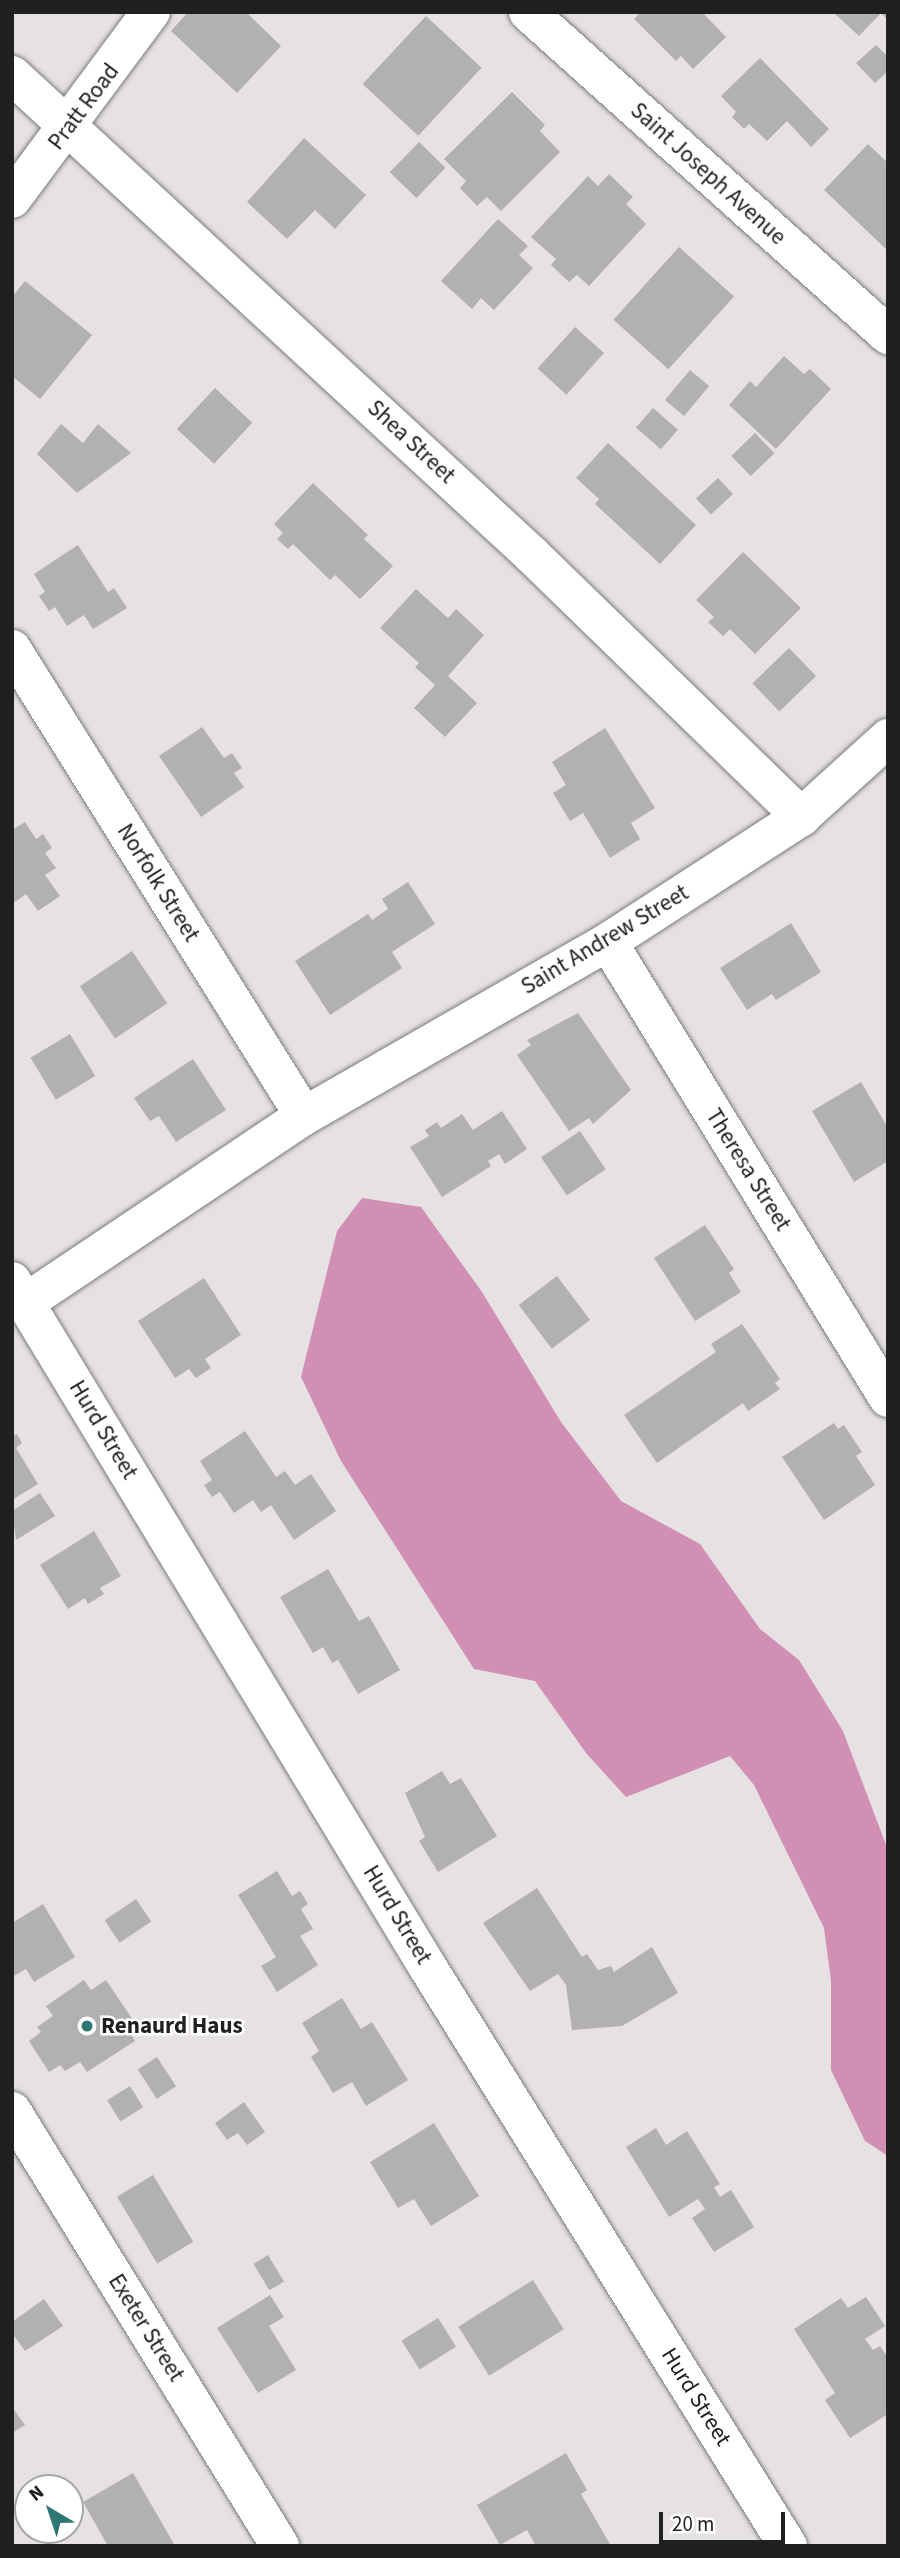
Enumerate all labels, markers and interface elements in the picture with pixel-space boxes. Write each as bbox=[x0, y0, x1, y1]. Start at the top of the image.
street label: Pratt Road bbox=[43, 58, 125, 156]
street label: Saint Joseph Avenue bbox=[625, 97, 791, 251]
street label: Shea Street bbox=[361, 395, 461, 489]
street label: Norfolk Street bbox=[111, 819, 205, 947]
street label: Saint Andrew Street bbox=[516, 879, 694, 1001]
street label: Theresa Street bbox=[700, 1104, 796, 1236]
street label: Hurd Street bbox=[63, 1376, 143, 1484]
street label: Hurd Street bbox=[357, 1861, 437, 1969]
place label: Renaurd Haus bbox=[101, 2012, 243, 2040]
marker: Renaurd Haus bbox=[79, 2018, 95, 2034]
street label: Exeter Street bbox=[102, 2269, 190, 2387]
street label: Hurd Street bbox=[655, 2343, 737, 2451]
north arrow bbox=[14, 2474, 84, 2544]
text: N bbox=[23, 2479, 50, 2508]
scale bar bbox=[662, 2498, 788, 2542]
text: 20 m bbox=[672, 2509, 714, 2539]

